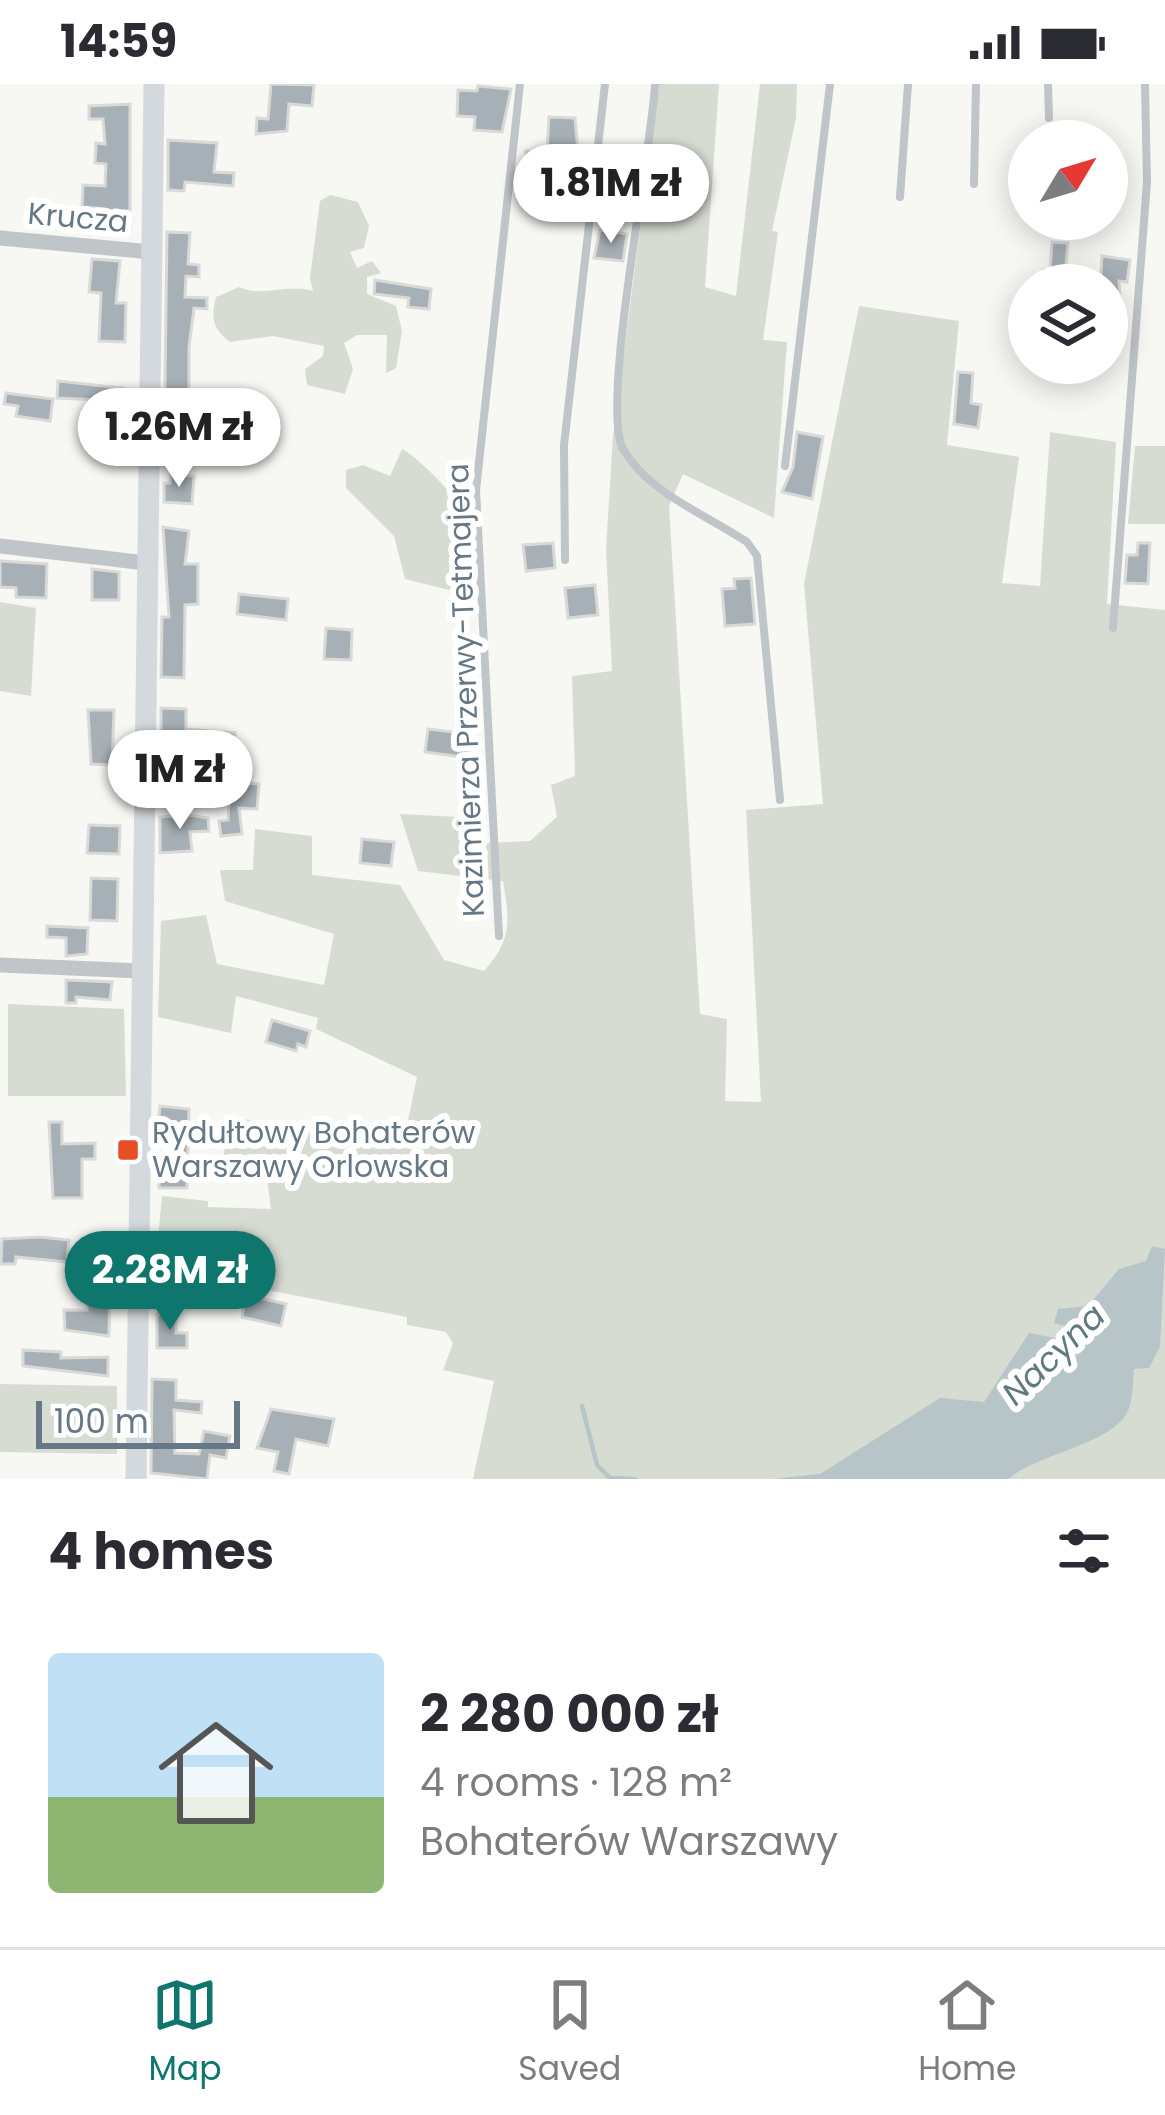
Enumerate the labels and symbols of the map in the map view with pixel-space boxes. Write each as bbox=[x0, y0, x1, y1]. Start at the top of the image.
north arrow bbox=[1008, 120, 1128, 240]
pin: 1.81M zł bbox=[487, 144, 735, 246]
street label: Krucza bbox=[26, 192, 130, 243]
pin: 1.26M zł bbox=[55, 388, 303, 490]
street label: Kazimierza Przerwy-Tetmajera bbox=[436, 463, 495, 918]
pin: 1M zł bbox=[96, 730, 264, 832]
place label: Rydułtowy Bohaterów Warszawy Orlowska bbox=[152, 1111, 476, 1188]
marker: Rydułtowy Bohaterów Warszawy Orlowska bbox=[115, 1137, 141, 1163]
pin: 2.28M zł bbox=[46, 1231, 294, 1333]
water label: Nacyna bbox=[991, 1293, 1116, 1416]
scale bar bbox=[36, 1395, 240, 1448]

